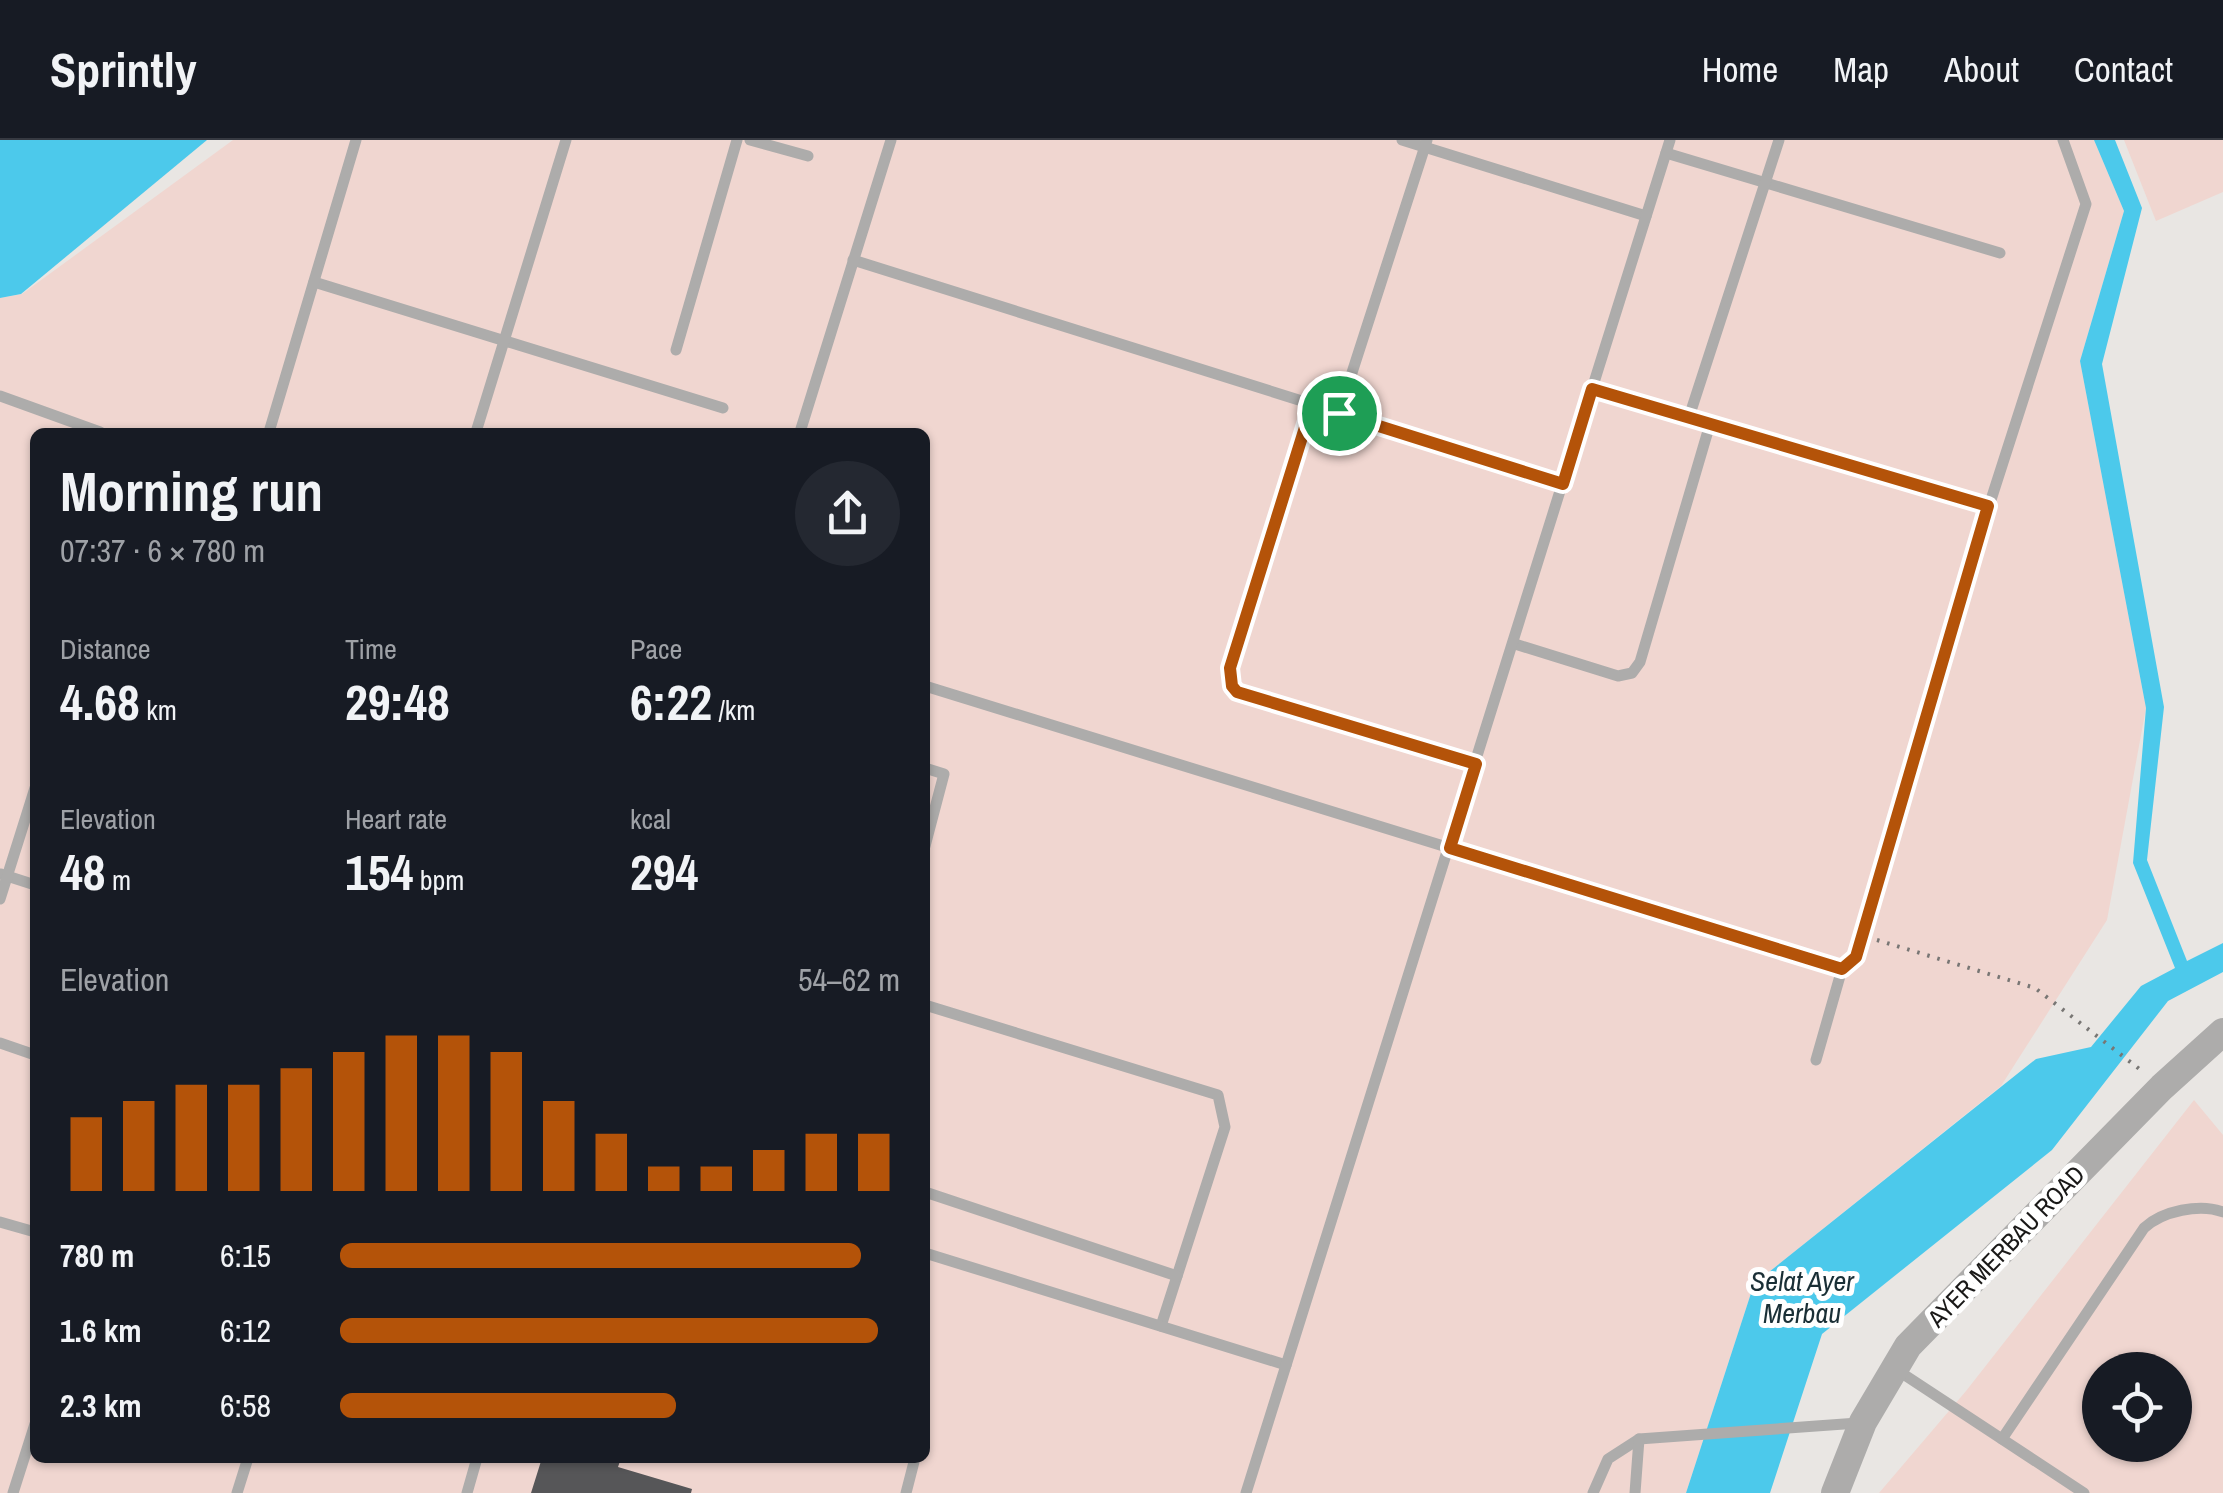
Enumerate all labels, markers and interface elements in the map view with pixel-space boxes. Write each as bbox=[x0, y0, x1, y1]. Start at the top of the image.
text: Sprintly bbox=[50, 37, 197, 102]
text: Home bbox=[1702, 46, 1778, 93]
text: Map bbox=[1833, 46, 1889, 93]
text: About bbox=[1944, 46, 2019, 93]
text: Contact bbox=[2074, 46, 2173, 93]
pin bbox=[1297, 371, 1382, 456]
icon: arrive bbox=[1312, 386, 1367, 441]
text: Morning run bbox=[60, 454, 323, 528]
button: share bbox=[795, 461, 900, 566]
text: 07:37 · 6 × 780 m bbox=[60, 529, 265, 572]
text: Distance bbox=[60, 630, 151, 668]
text: Time bbox=[345, 630, 397, 668]
text: Pace bbox=[630, 630, 682, 668]
text: 4.68 bbox=[60, 668, 140, 736]
text: 29:48 bbox=[345, 668, 450, 736]
text: 6:22 bbox=[630, 668, 712, 736]
text: km bbox=[140, 691, 177, 729]
text: /km bbox=[712, 691, 755, 729]
text: Elevation bbox=[60, 800, 156, 838]
text: Heart rate bbox=[345, 800, 447, 838]
text: kcal bbox=[630, 800, 671, 838]
text: 48 bbox=[60, 838, 106, 906]
text: 154 bbox=[345, 838, 413, 906]
text: 294 bbox=[630, 838, 698, 906]
text: m bbox=[106, 861, 131, 899]
text: bpm bbox=[413, 861, 464, 899]
text: Elevation bbox=[60, 958, 169, 1001]
text: 54–62 m bbox=[798, 958, 900, 1001]
street label: AYER MERBAU ROAD bbox=[1919, 1158, 2092, 1335]
text: 780 m bbox=[60, 1234, 134, 1277]
text: 6:15 bbox=[220, 1234, 271, 1277]
water label: Selat Ayer Merbau bbox=[1750, 1262, 1855, 1332]
text: 1.6 km bbox=[60, 1309, 142, 1352]
text: 6:12 bbox=[220, 1309, 271, 1352]
map controls bbox=[2082, 1352, 2192, 1462]
button: locate bbox=[2082, 1352, 2192, 1462]
text: 2.3 km bbox=[60, 1384, 142, 1427]
text: 6:58 bbox=[220, 1384, 271, 1427]

